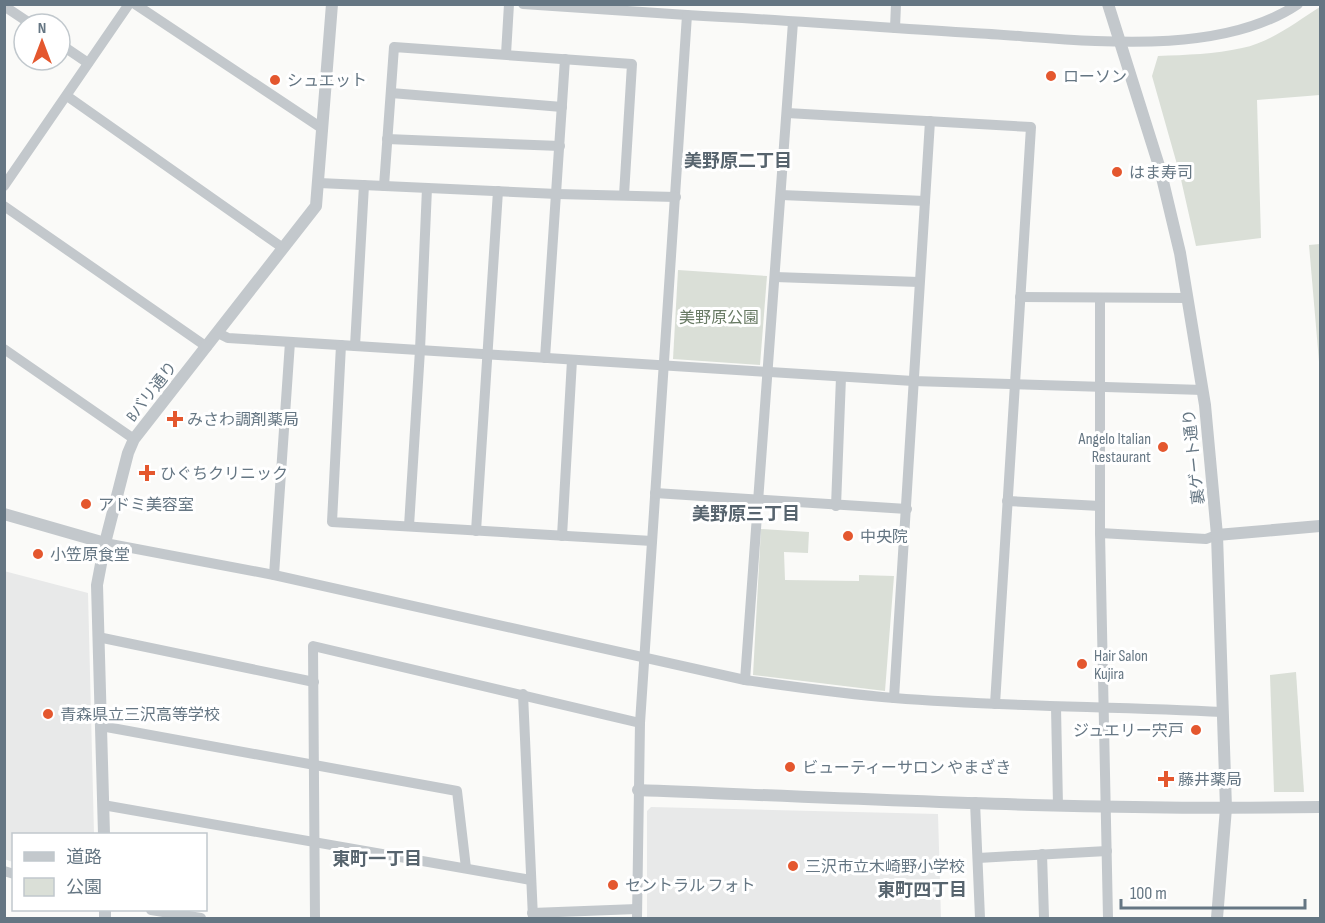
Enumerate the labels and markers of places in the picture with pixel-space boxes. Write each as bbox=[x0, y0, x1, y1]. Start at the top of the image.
place label: ローソン bbox=[1063, 68, 1127, 87]
marker: ローソン bbox=[1044, 69, 1058, 83]
place label: シュエット bbox=[287, 72, 367, 91]
marker: シュエット bbox=[268, 73, 282, 87]
place label: はま寿司 bbox=[1129, 164, 1193, 183]
marker: はま寿司 bbox=[1110, 165, 1124, 179]
place label: みさわ調剤薬局 bbox=[187, 411, 299, 430]
marker: みさわ調剤薬局 bbox=[168, 412, 182, 426]
place label: Angelo Italian Restaurant bbox=[1078, 430, 1151, 467]
marker: Angelo Italian Restaurant bbox=[1156, 440, 1170, 454]
marker: ひぐちクリニック bbox=[138, 464, 156, 482]
place label: ひぐちクリニック bbox=[160, 465, 288, 484]
place label: アドミ美容室 bbox=[98, 496, 194, 515]
marker: アドミ美容室 bbox=[79, 497, 93, 511]
place label: 中央院 bbox=[860, 528, 908, 547]
marker: 中央院 bbox=[841, 529, 855, 543]
place label: 小笠原食堂 bbox=[50, 546, 130, 565]
marker: 小笠原食堂 bbox=[31, 547, 45, 561]
place label: Hair Salon Kujira bbox=[1094, 647, 1148, 684]
marker: Hair Salon Kujira bbox=[1075, 657, 1089, 671]
place label: 青森県立三沢高等学校 bbox=[60, 706, 220, 725]
marker: 青森県立三沢高等学校 bbox=[41, 707, 55, 721]
place label: ジュエリー宍戸 bbox=[1073, 722, 1184, 741]
marker: ジュエリー宍戸 bbox=[1189, 723, 1203, 737]
place label: ビューティーサロン やまざき bbox=[802, 759, 1011, 778]
marker: ビューティーサロン やまざき bbox=[783, 760, 797, 774]
place label: 藤井薬局 bbox=[1178, 771, 1242, 790]
marker: 藤井薬局 bbox=[1159, 772, 1173, 786]
place label: 三沢市立木崎野小学校 bbox=[805, 858, 965, 877]
marker: 三沢市立木崎野小学校 bbox=[786, 859, 800, 873]
place label: セントラル フォト bbox=[625, 877, 756, 896]
marker: セントラル フォト bbox=[606, 878, 620, 892]

